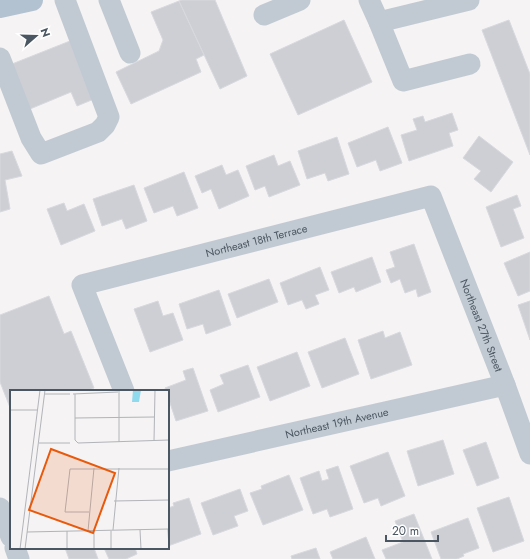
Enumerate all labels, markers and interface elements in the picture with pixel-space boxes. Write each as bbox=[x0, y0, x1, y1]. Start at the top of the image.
north arrow bbox=[16, 16, 56, 56]
text: N bbox=[36, 26, 54, 39]
street label: Northeast 18th Terrace bbox=[204, 220, 309, 261]
street label: Northeast 27th Street bbox=[456, 277, 507, 374]
inset map bbox=[10, 390, 169, 549]
street label: Northeast 19th Avenue bbox=[284, 403, 390, 442]
scale bar bbox=[386, 517, 438, 543]
text: 20 m bbox=[392, 522, 419, 540]

